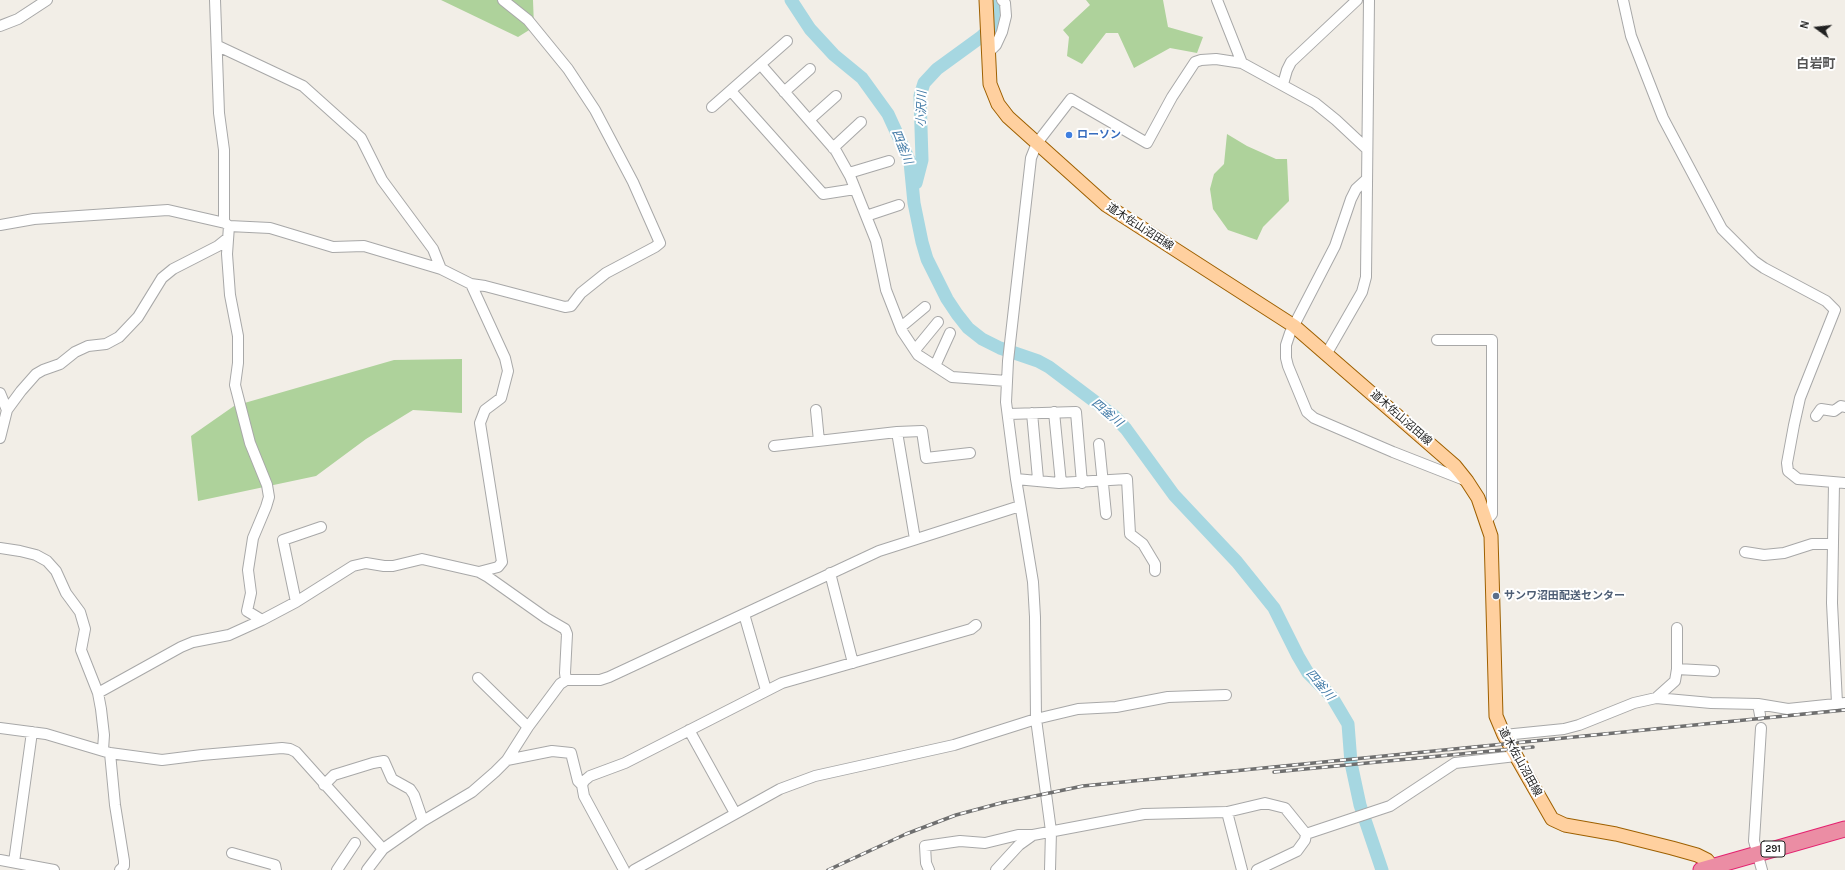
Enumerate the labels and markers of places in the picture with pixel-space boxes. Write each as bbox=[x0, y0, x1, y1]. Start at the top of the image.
place label: ローソン bbox=[1077, 128, 1121, 142]
marker: ローソン bbox=[1064, 130, 1074, 140]
place label: サンワ沼田配送センター bbox=[1504, 589, 1625, 603]
marker: サンワ沼田配送センター bbox=[1491, 591, 1501, 601]

